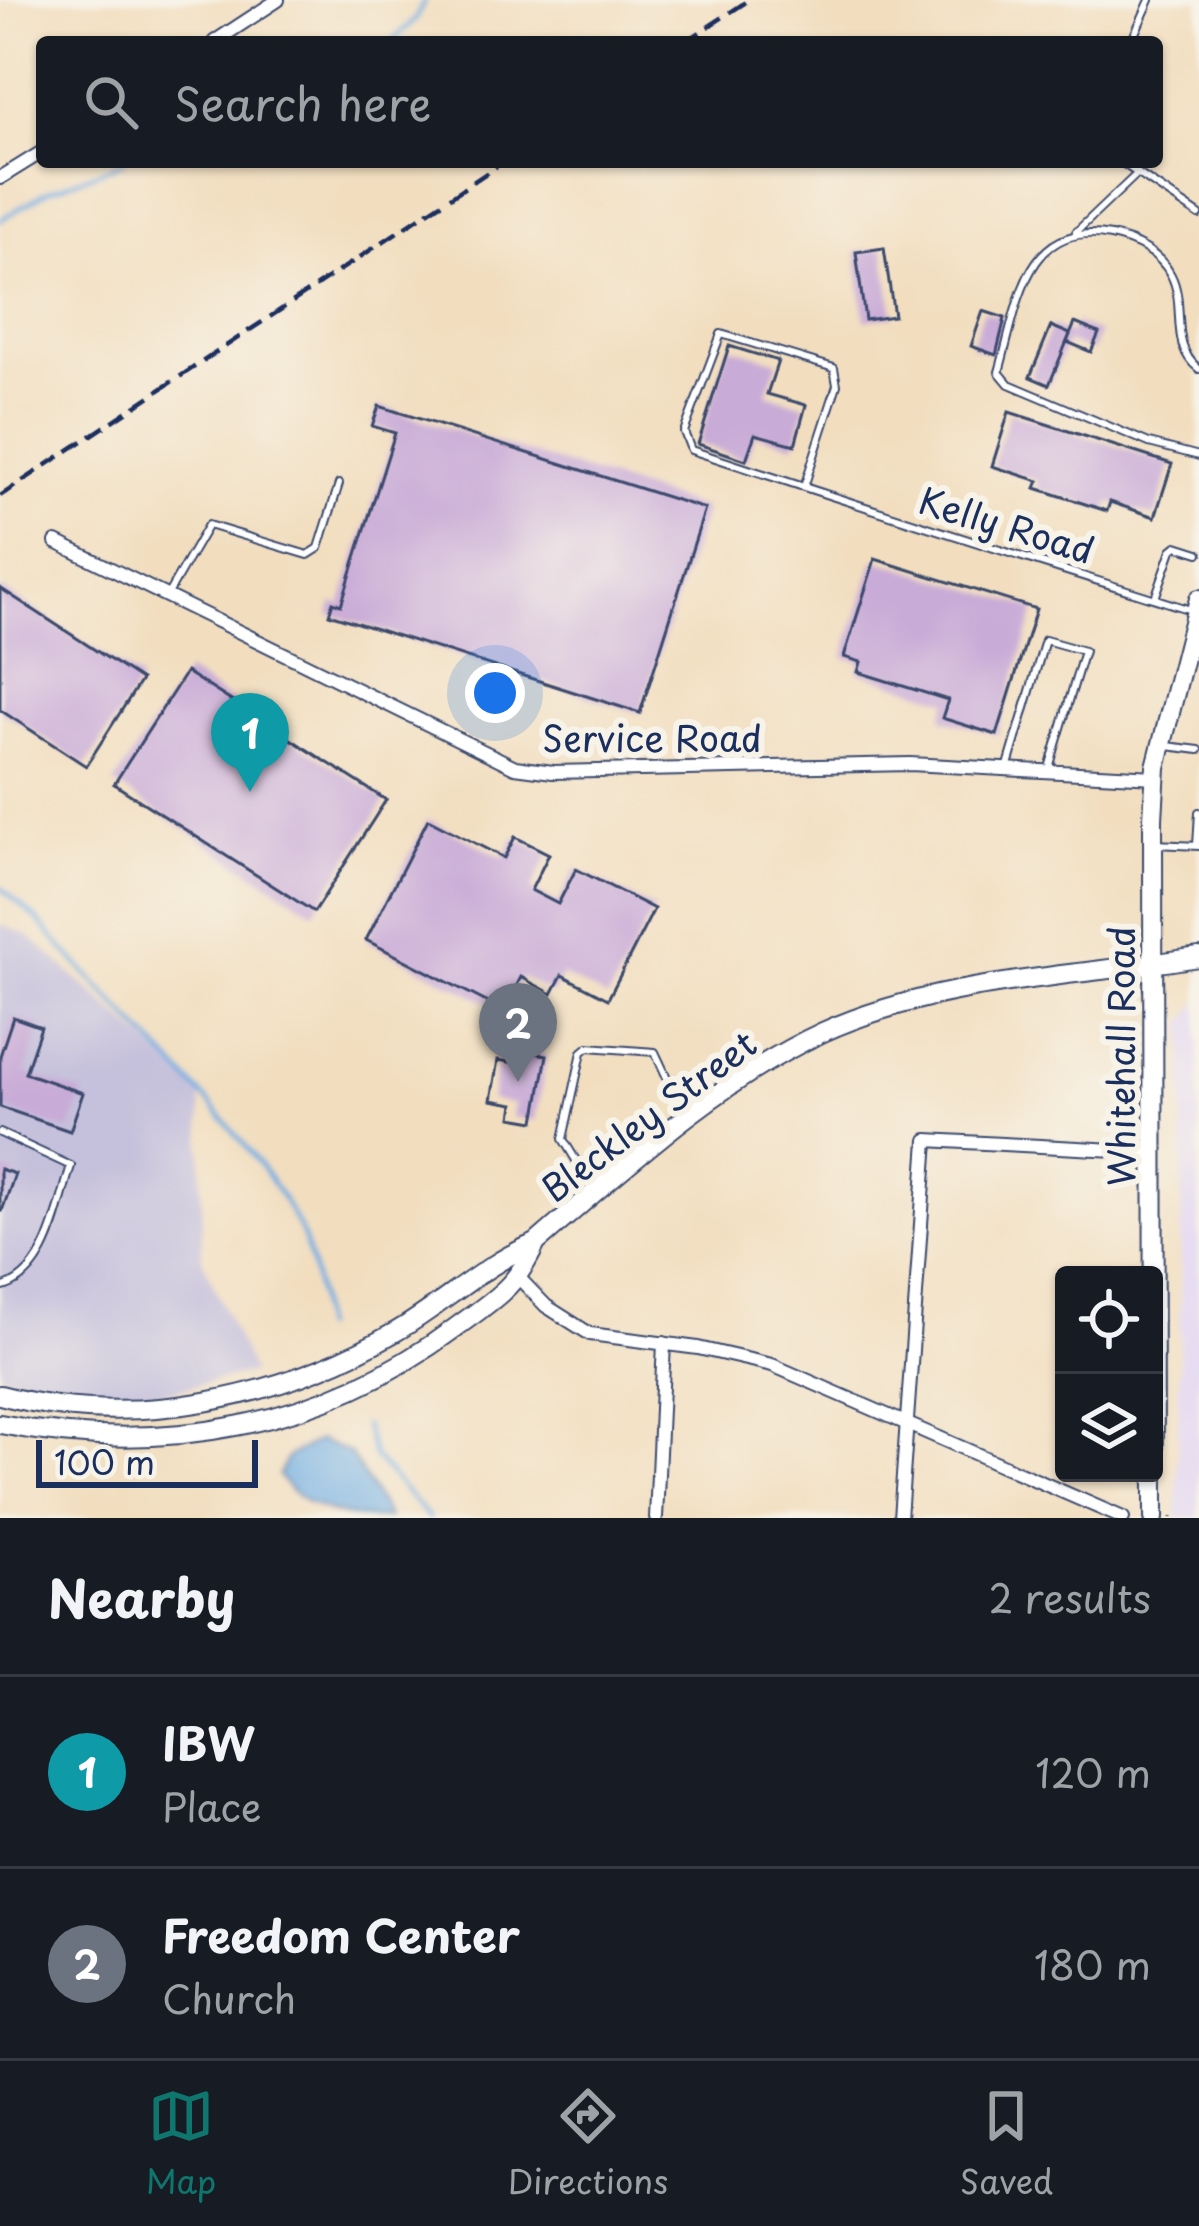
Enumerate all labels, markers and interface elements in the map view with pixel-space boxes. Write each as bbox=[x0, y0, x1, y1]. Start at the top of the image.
search box bbox=[36, 36, 1163, 168]
text: Search here bbox=[174, 68, 431, 136]
icon: search bbox=[78, 69, 144, 135]
street label: Kelly Road bbox=[913, 472, 1101, 576]
your location bbox=[465, 663, 525, 723]
pin: 1 bbox=[211, 693, 289, 792]
street label: Service Road bbox=[542, 710, 762, 764]
street label: Whitehall Road bbox=[1093, 926, 1147, 1186]
pin: 2 bbox=[479, 983, 557, 1082]
street label: Bleckley Street bbox=[529, 1016, 767, 1214]
map controls bbox=[1055, 1266, 1163, 1482]
button: locate bbox=[1055, 1266, 1163, 1374]
button: layers bbox=[1055, 1374, 1163, 1482]
scale bar bbox=[36, 1434, 258, 1487]
text: 100 m bbox=[54, 1436, 155, 1486]
text: Nearby bbox=[48, 1558, 235, 1635]
text: 2 results bbox=[989, 1567, 1151, 1626]
text: IBW bbox=[162, 1708, 254, 1776]
text: 1 bbox=[78, 1742, 96, 1801]
text: 120 m bbox=[1035, 1742, 1151, 1801]
text: Place bbox=[162, 1776, 262, 1835]
text: Freedom Center bbox=[162, 1900, 520, 1968]
text: 2 bbox=[73, 1934, 101, 1993]
text: 180 m bbox=[1034, 1934, 1151, 1993]
text: Church bbox=[162, 1968, 296, 2027]
tab: Map bbox=[146, 2083, 216, 2205]
tab: Directions bbox=[508, 2083, 668, 2205]
tab: Saved bbox=[960, 2083, 1053, 2205]

